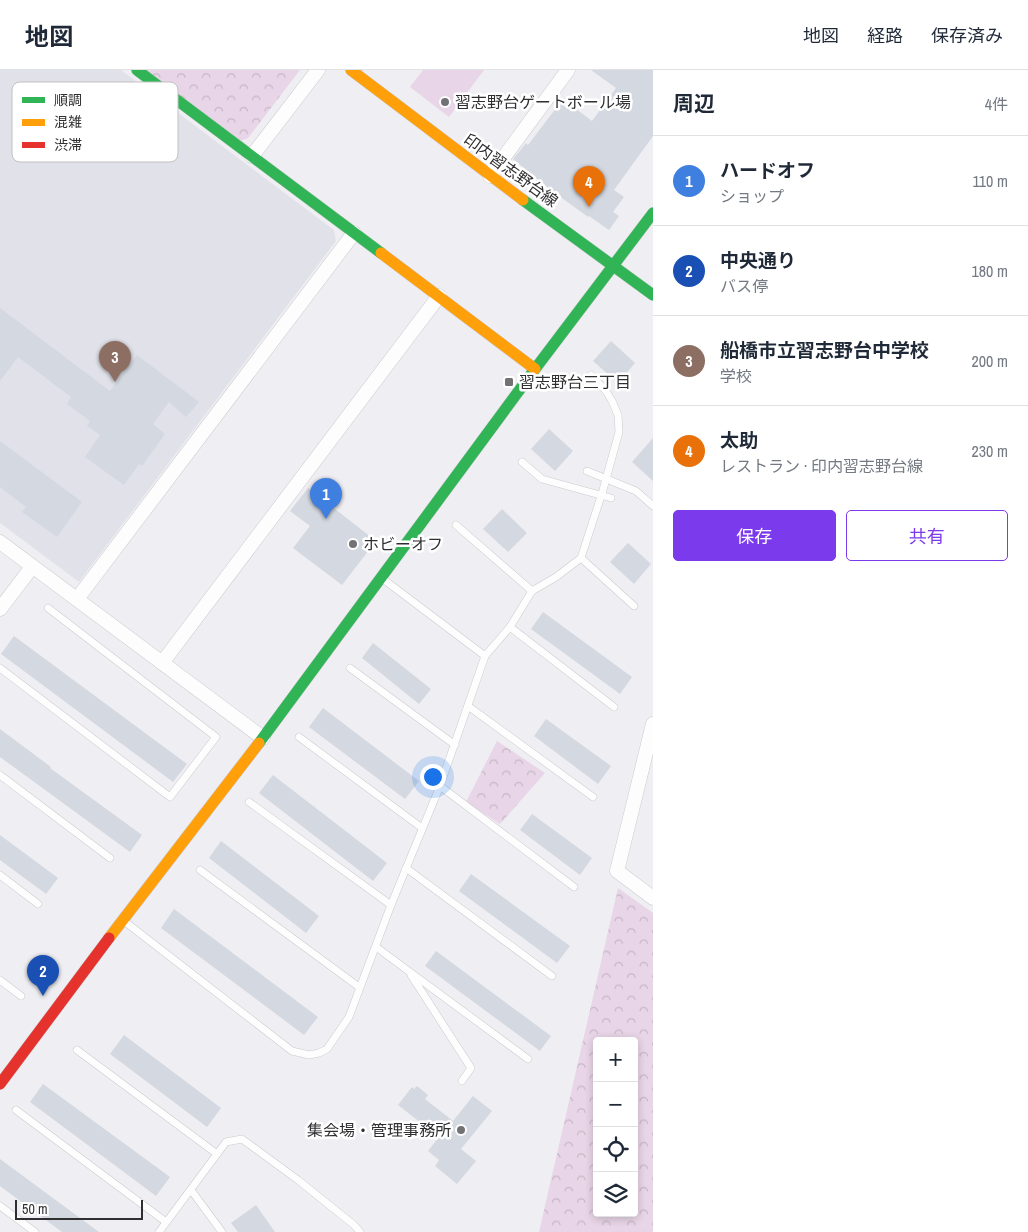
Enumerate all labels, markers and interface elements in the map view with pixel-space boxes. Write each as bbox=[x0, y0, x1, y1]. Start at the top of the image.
text: 地図 bbox=[25, 20, 73, 52]
text: 地図 bbox=[803, 23, 839, 48]
text: 経路 bbox=[867, 23, 903, 48]
text: 保存済み bbox=[931, 23, 1003, 48]
legend bbox=[12, 82, 178, 162]
text: 周辺 bbox=[673, 89, 715, 118]
text: 順調 bbox=[54, 91, 82, 109]
place label: 習志野台ゲートボール場 bbox=[455, 91, 631, 113]
text: 4件 bbox=[985, 93, 1008, 115]
marker: 習志野台ゲートボール場 bbox=[439, 96, 451, 108]
text: 混雑 bbox=[54, 113, 82, 131]
street label: 印内習志野台線 bbox=[459, 128, 563, 212]
text: 渋滞 bbox=[54, 136, 82, 154]
text: ハードオフ bbox=[720, 157, 815, 183]
pin: 4 bbox=[573, 166, 605, 207]
text: 1 bbox=[685, 170, 693, 192]
text: 110 m bbox=[972, 170, 1008, 192]
text: ショップ bbox=[720, 185, 784, 207]
text: 中央通り bbox=[720, 247, 796, 273]
text: 2 bbox=[685, 260, 693, 282]
text: 180 m bbox=[972, 260, 1008, 282]
text: バス停 bbox=[720, 275, 768, 297]
text: 船橋市立習志野台中学校 bbox=[720, 337, 929, 363]
pin: 3 bbox=[99, 341, 131, 382]
text: 3 bbox=[685, 350, 693, 372]
text: 200 m bbox=[972, 350, 1008, 372]
text: 学校 bbox=[720, 365, 752, 387]
place label: 習志野台三丁目 bbox=[519, 371, 631, 393]
marker: 習志野台三丁目 bbox=[503, 376, 515, 388]
text: 太助 bbox=[720, 427, 758, 453]
text: 4 bbox=[685, 440, 693, 462]
text: 230 m bbox=[972, 440, 1008, 462]
text: レストラン · 印内習志野台線 bbox=[720, 455, 923, 477]
pin: 1 bbox=[310, 478, 342, 519]
button: 保存 bbox=[673, 510, 836, 561]
button: 共有 bbox=[846, 510, 1008, 561]
place label: ホビーオフ bbox=[363, 533, 443, 555]
marker: ホビーオフ bbox=[347, 538, 359, 550]
your location bbox=[420, 764, 446, 790]
pin: 2 bbox=[27, 955, 59, 996]
map controls bbox=[593, 1037, 638, 1217]
button: + bbox=[593, 1037, 638, 1082]
button: − bbox=[593, 1082, 638, 1127]
place label: 集会場・管理事務所 bbox=[307, 1119, 451, 1141]
marker: 集会場・管理事務所 bbox=[455, 1124, 467, 1136]
button: locate bbox=[593, 1127, 638, 1172]
button: layers bbox=[593, 1172, 638, 1217]
scale bar bbox=[15, 1197, 142, 1220]
text: 50 m bbox=[22, 1200, 48, 1218]

